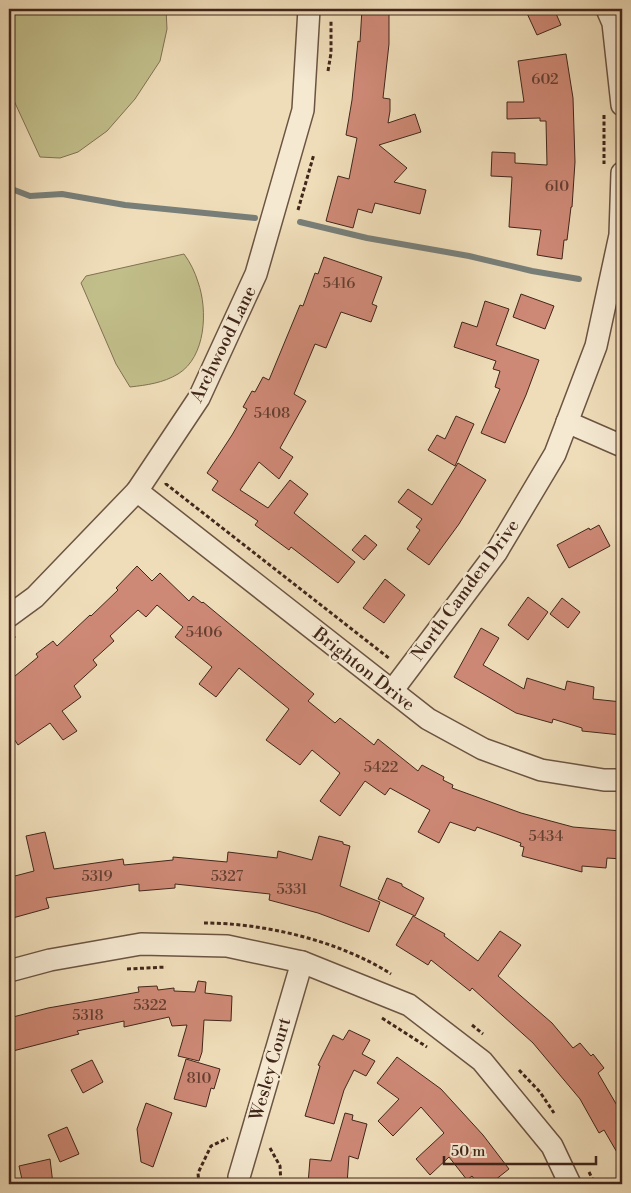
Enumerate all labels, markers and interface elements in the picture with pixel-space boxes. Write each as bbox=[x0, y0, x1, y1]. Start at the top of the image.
house number: 602 bbox=[531, 70, 559, 89]
house number: 610 bbox=[545, 177, 569, 196]
house number: 5416 bbox=[323, 274, 355, 293]
street label: Archwood Lane bbox=[185, 282, 262, 407]
house number: 5408 bbox=[254, 404, 290, 423]
street label: North Camden Drive bbox=[406, 515, 525, 666]
street label: Brighton Drive bbox=[307, 622, 419, 716]
house number: 5406 bbox=[186, 623, 222, 642]
house number: 5422 bbox=[364, 758, 398, 777]
house number: 5434 bbox=[529, 827, 564, 846]
house number: 5319 bbox=[81, 867, 113, 886]
house number: 5327 bbox=[211, 867, 244, 886]
house number: 5331 bbox=[277, 880, 308, 899]
house number: 5322 bbox=[133, 996, 167, 1015]
house number: 5318 bbox=[72, 1006, 104, 1025]
street label: Wesley Court bbox=[244, 1014, 296, 1124]
house number: 810 bbox=[187, 1069, 211, 1088]
scale bar bbox=[444, 1133, 596, 1165]
text: 50 m bbox=[451, 1142, 485, 1161]

